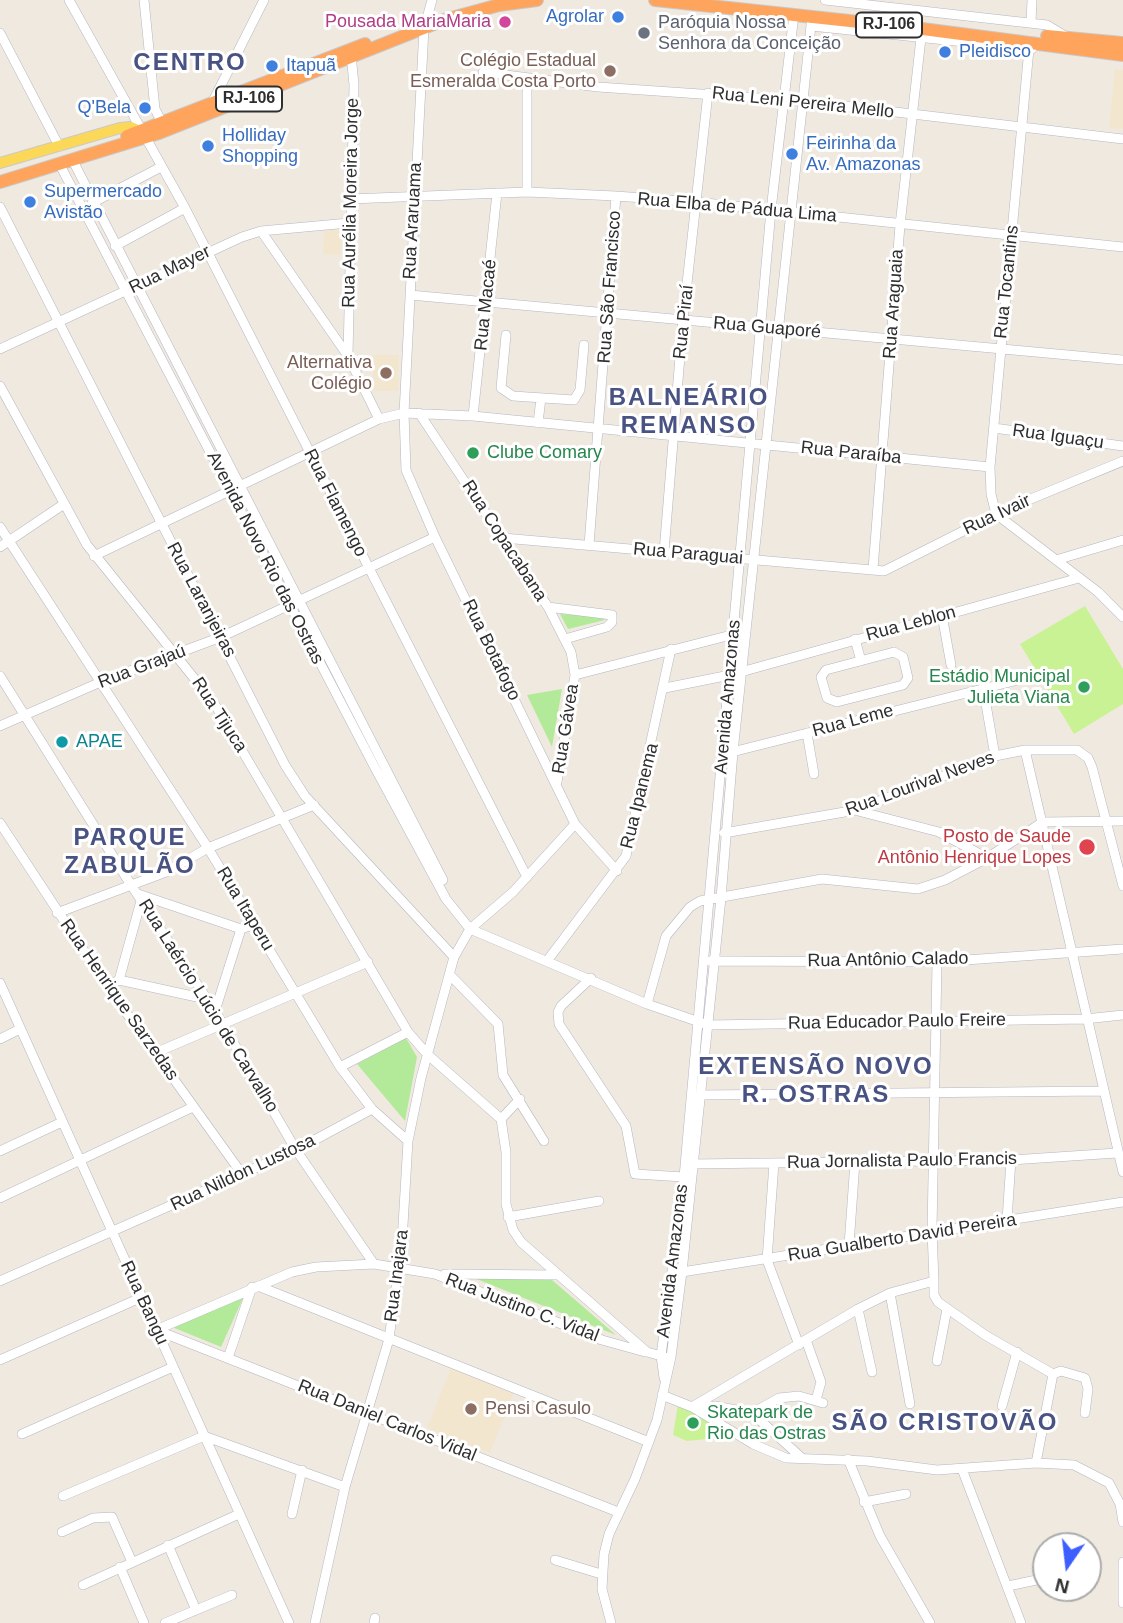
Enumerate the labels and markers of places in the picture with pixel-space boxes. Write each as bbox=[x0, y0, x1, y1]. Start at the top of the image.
place label: Agrolar bbox=[546, 6, 604, 28]
marker: Agrolar bbox=[610, 9, 626, 25]
place label: Pousada MariaMaria bbox=[325, 11, 491, 33]
place label: Paróquia Nossa Senhora da Conceição bbox=[658, 12, 841, 54]
marker: Pousada MariaMaria bbox=[497, 14, 513, 30]
marker: Paróquia Nossa Senhora da Conceição bbox=[636, 25, 652, 41]
place label: Pleidisco bbox=[959, 41, 1031, 63]
marker: Pleidisco bbox=[937, 44, 953, 60]
place label: Colégio Estadual Esmeralda Costa Porto bbox=[410, 50, 596, 92]
place label: Itapuã bbox=[286, 55, 336, 77]
marker: Itapuã bbox=[264, 58, 280, 74]
marker: Colégio Estadual Esmeralda Costa Porto bbox=[602, 63, 618, 79]
place label: Q'Bela bbox=[78, 97, 131, 119]
marker: Q'Bela bbox=[137, 100, 153, 116]
place label: Holliday Shopping bbox=[222, 125, 298, 168]
place label: Feirinha da Av. Amazonas bbox=[806, 133, 920, 176]
marker: Holliday Shopping bbox=[200, 138, 216, 154]
marker: Feirinha da Av. Amazonas bbox=[784, 146, 800, 162]
place label: Supermercado Avistão bbox=[44, 181, 162, 224]
marker: Supermercado Avistão bbox=[22, 194, 38, 210]
place label: Alternativa Colégio bbox=[287, 352, 372, 394]
marker: Alternativa Colégio bbox=[378, 365, 394, 381]
place label: Clube Comary bbox=[487, 442, 602, 464]
marker: Clube Comary bbox=[465, 445, 481, 461]
place label: Estádio Municipal Julieta Viana bbox=[929, 666, 1070, 708]
marker: Estádio Municipal Julieta Viana bbox=[1076, 679, 1092, 695]
place label: APAE bbox=[76, 731, 123, 753]
marker: APAE bbox=[54, 734, 70, 750]
place label: Posto de Saude Antônio Henrique Lopes bbox=[878, 826, 1071, 868]
marker: Posto de Saude Antônio Henrique Lopes bbox=[1077, 837, 1097, 857]
place label: Pensi Casulo bbox=[485, 1398, 591, 1420]
marker: Pensi Casulo bbox=[463, 1401, 479, 1417]
place label: Skatepark de Rio das Ostras bbox=[707, 1402, 826, 1444]
marker: Skatepark de Rio das Ostras bbox=[685, 1415, 701, 1431]

